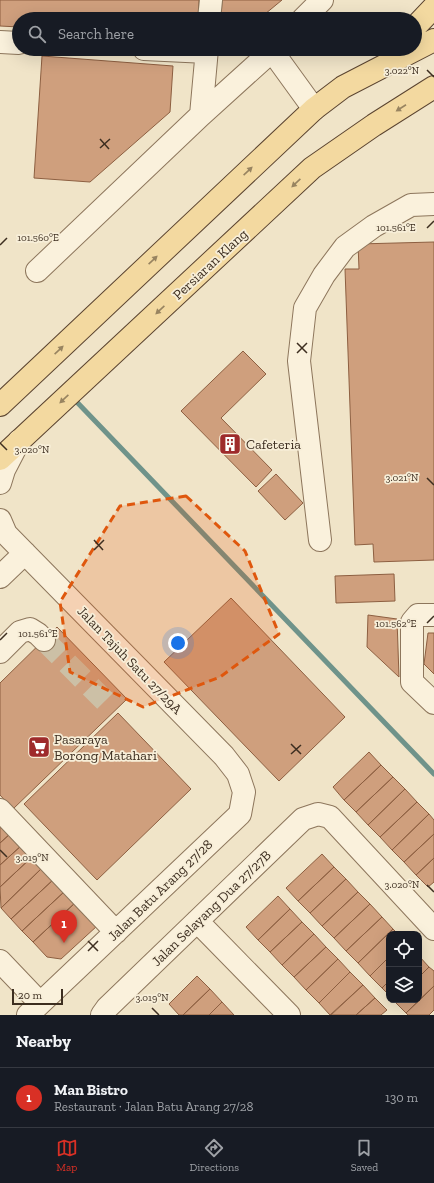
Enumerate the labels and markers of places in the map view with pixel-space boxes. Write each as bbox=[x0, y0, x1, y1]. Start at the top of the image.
building icon: Cafeteria bbox=[217, 431, 243, 457]
place label: Cafeteria bbox=[246, 436, 301, 453]
place label: Pasaraya Borong Matahari bbox=[54, 731, 157, 764]
supermarket icon: Pasaraya Borong Matahari bbox=[26, 734, 52, 760]
pin: 1 bbox=[51, 910, 77, 943]

